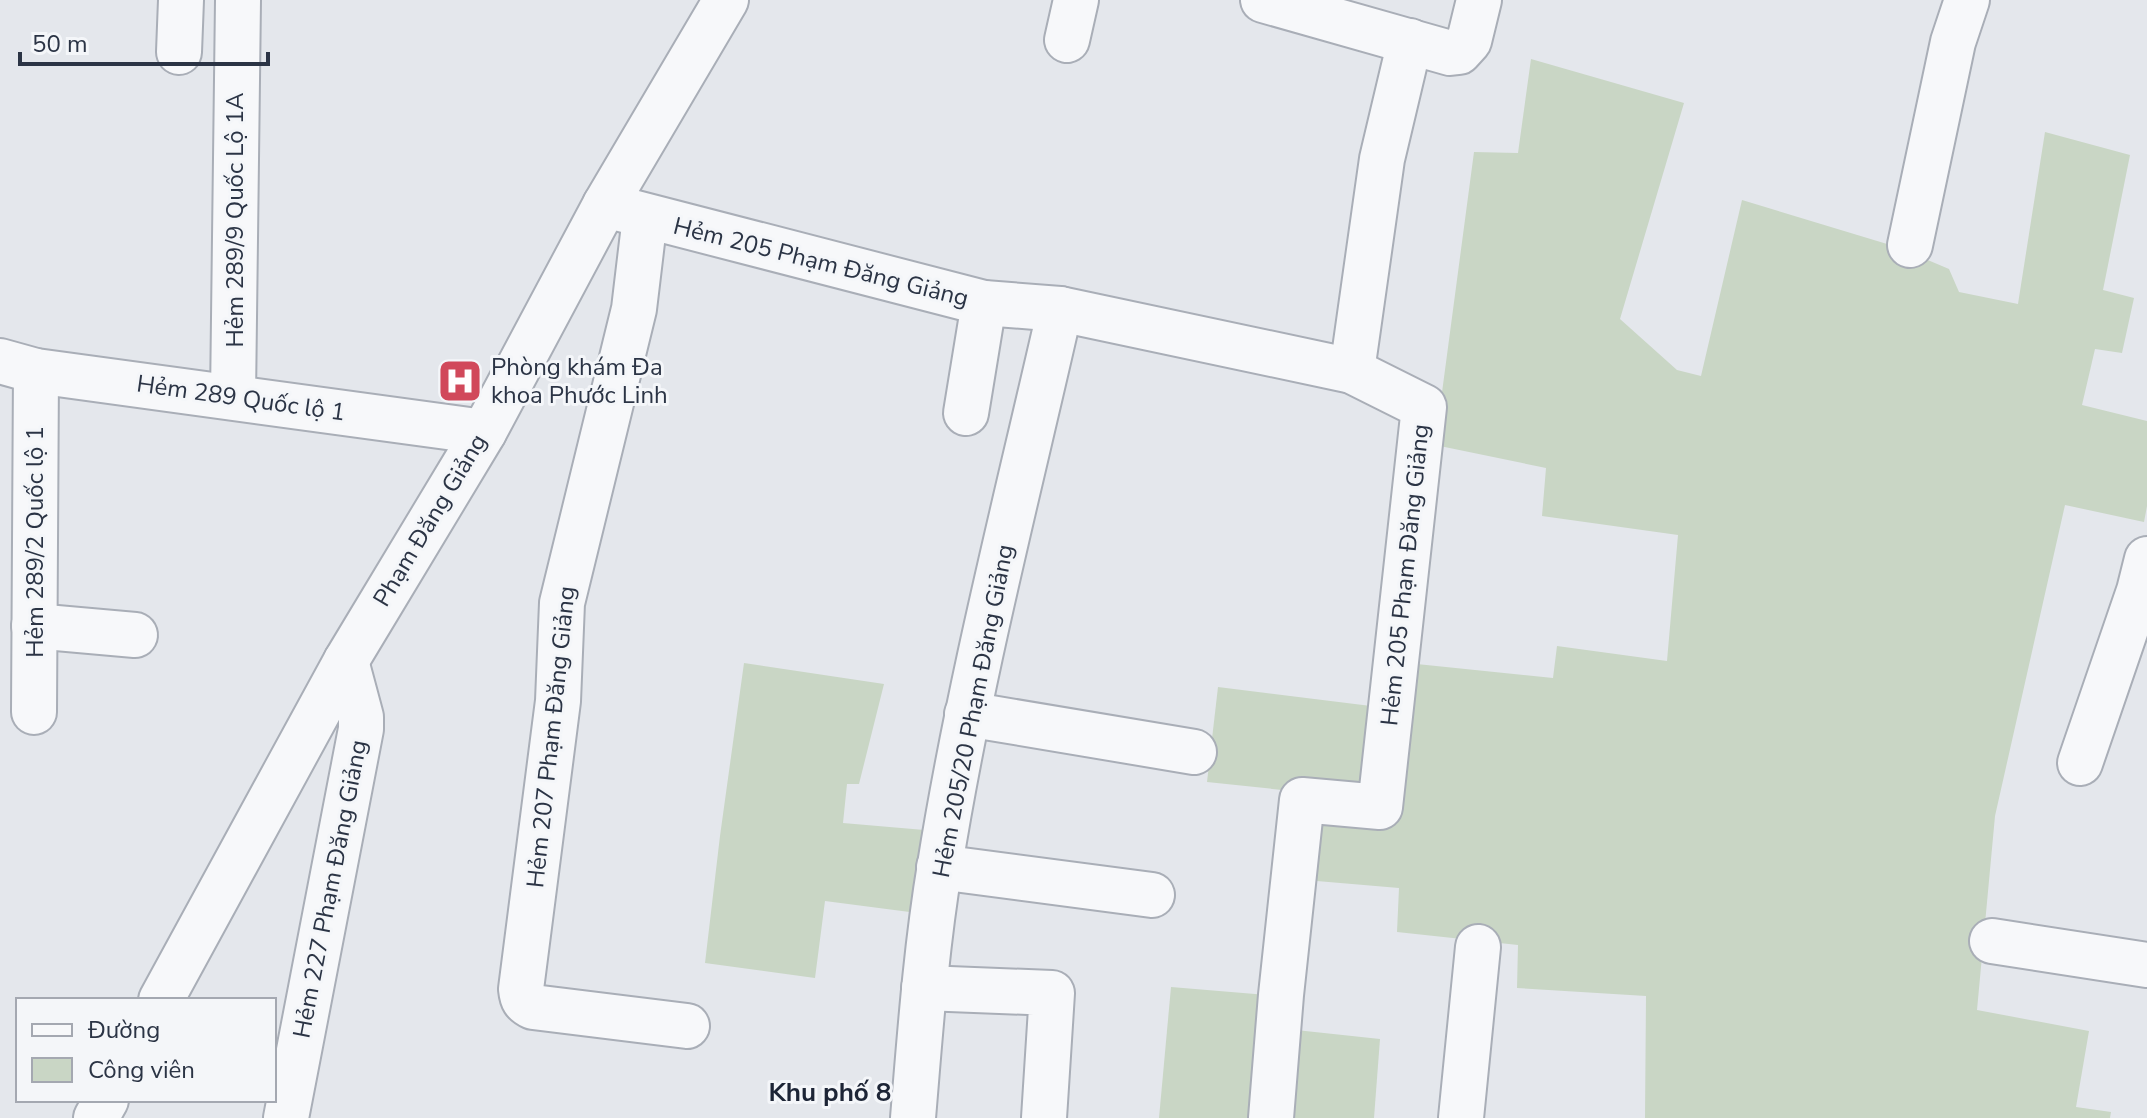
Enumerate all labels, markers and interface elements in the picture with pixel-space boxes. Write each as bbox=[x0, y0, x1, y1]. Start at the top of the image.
scale bar bbox=[20, 16, 268, 66]
text: 50 m bbox=[32, 28, 88, 60]
street label: Hẻm 289/9 Quốc Lộ 1A bbox=[219, 92, 251, 348]
street label: Hẻm 205 Phạm Đăng Giảng bbox=[670, 210, 972, 314]
place label: Phòng khám Đa khoa Phước Linh bbox=[491, 351, 668, 411]
hospital icon: Phòng khám Đa khoa Phước Linh bbox=[436, 357, 484, 405]
street label: Hẻm 289 Quốc lộ 1 bbox=[135, 368, 347, 428]
street label: Hẻm 205 Phạm Đăng Giảng bbox=[1373, 423, 1437, 727]
street label: Hẻm 289/2 Quốc lộ 1 bbox=[19, 426, 51, 658]
street label: Phạm Đăng Giảng bbox=[366, 428, 494, 612]
street label: Hẻm 205/20 Phạm Đăng Giảng bbox=[925, 542, 1021, 880]
street label: Hẻm 207 Phạm Đăng Giảng bbox=[519, 585, 583, 889]
street label: Hẻm 227 Phạm Đăng Giảng bbox=[285, 737, 375, 1041]
legend bbox=[16, 998, 276, 1102]
text: Đường bbox=[87, 1014, 160, 1046]
text: Công viên bbox=[88, 1054, 195, 1086]
district label: Khu phố 8 bbox=[769, 1075, 891, 1110]

